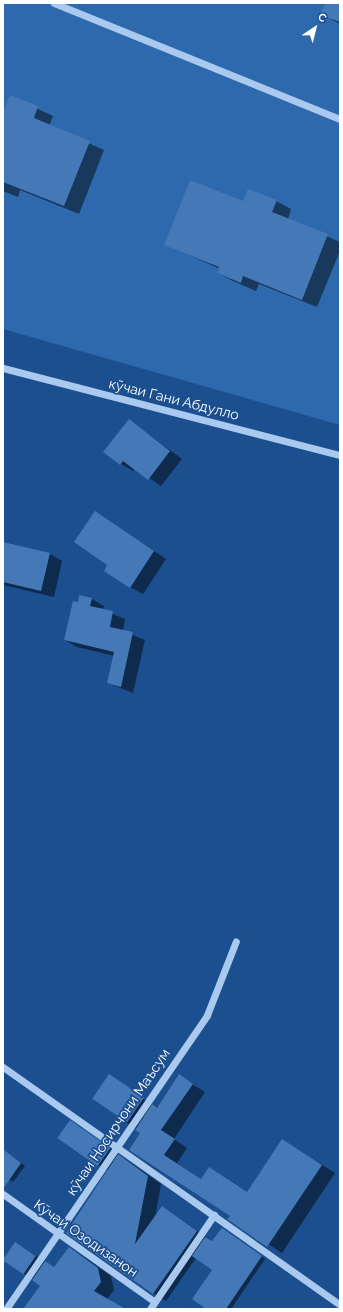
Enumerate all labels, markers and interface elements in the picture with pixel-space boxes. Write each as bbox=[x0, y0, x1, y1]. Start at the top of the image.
north arrow bbox=[295, 8, 335, 48]
text: С bbox=[315, 10, 329, 25]
street label: кӯчаи Гани Абдулло bbox=[107, 375, 241, 423]
street label: кӯчаи Носирчони Маъсум bbox=[63, 1045, 173, 1199]
street label: Кӯчаи Озодизанон bbox=[31, 1196, 141, 1280]

